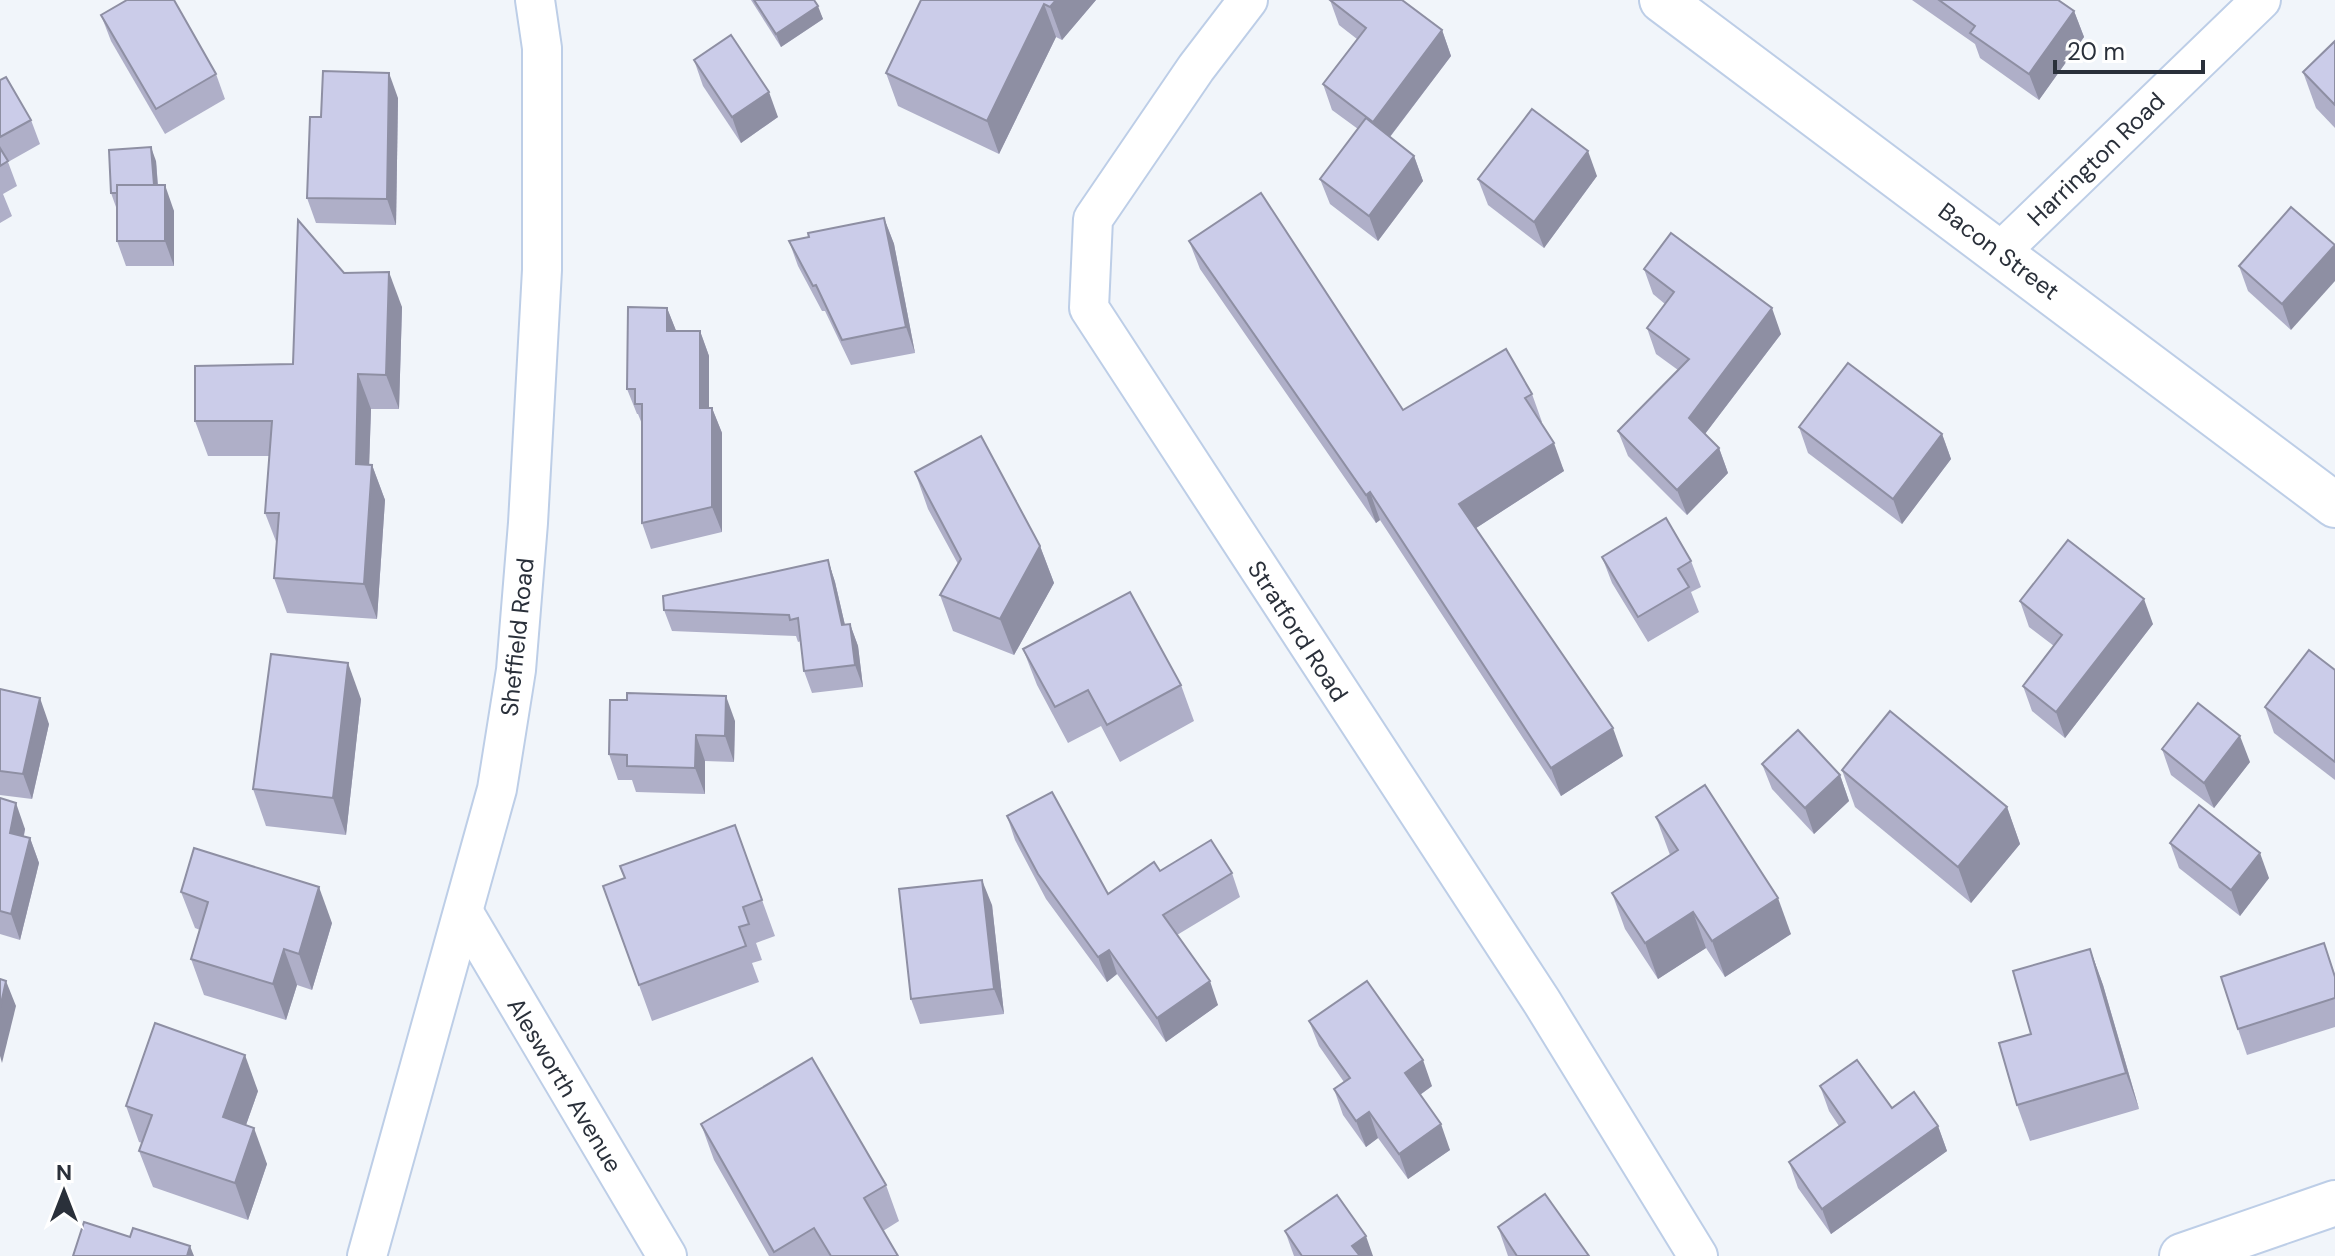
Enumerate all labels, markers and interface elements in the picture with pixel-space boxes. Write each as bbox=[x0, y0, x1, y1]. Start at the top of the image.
scale bar bbox=[2055, 24, 2203, 74]
text: 20 m bbox=[2067, 36, 2125, 67]
street label: Harrington Road bbox=[2021, 86, 2171, 232]
street label: Bacon Street bbox=[1932, 195, 2066, 307]
street label: Stratford Road bbox=[1241, 555, 1355, 707]
street label: Sheffield Road bbox=[493, 556, 541, 718]
street label: Alesworth Avenue bbox=[501, 992, 629, 1178]
north arrow bbox=[24, 1152, 104, 1232]
text: N bbox=[56, 1158, 72, 1187]

